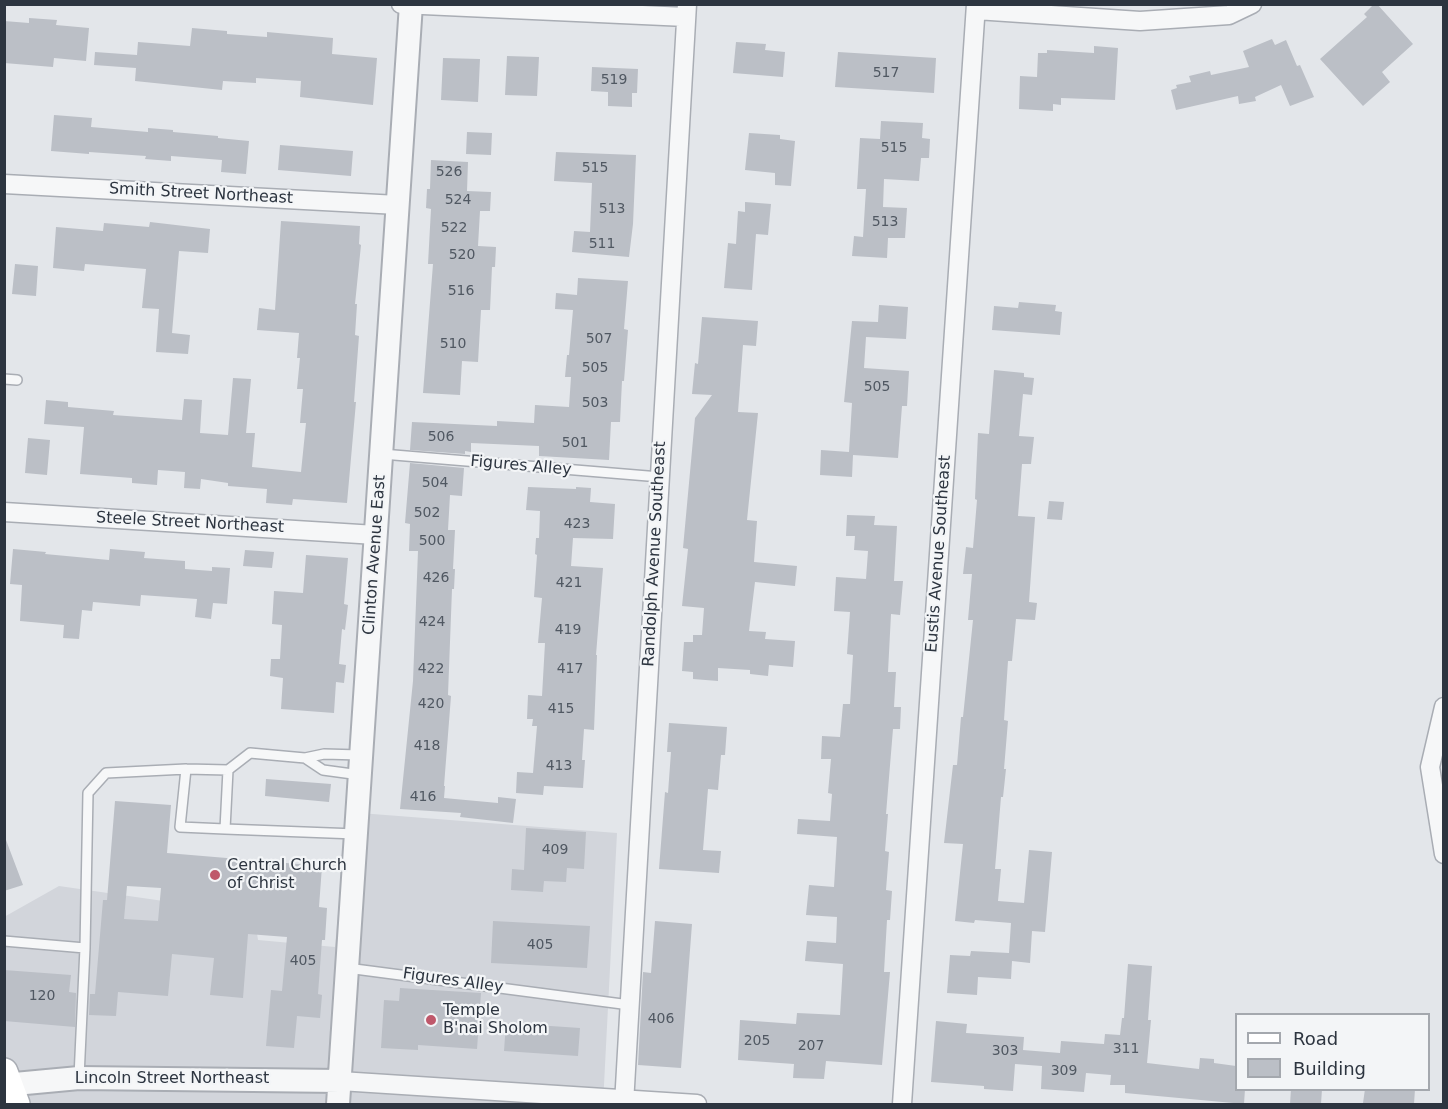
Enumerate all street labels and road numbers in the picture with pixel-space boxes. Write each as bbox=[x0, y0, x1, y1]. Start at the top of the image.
street label: Smith Street Northeast bbox=[108, 180, 294, 208]
street label: Randolph Avenue Southeast bbox=[640, 441, 670, 667]
street label: Figures Alley bbox=[470, 452, 572, 480]
street label: Eustis Avenue Southeast bbox=[923, 455, 955, 653]
street label: Clinton Avenue East bbox=[360, 474, 390, 636]
street label: Steele Street Northeast bbox=[96, 508, 284, 538]
street label: Figures Alley bbox=[401, 964, 505, 998]
street label: Lincoln Street Northeast bbox=[75, 1069, 269, 1089]

